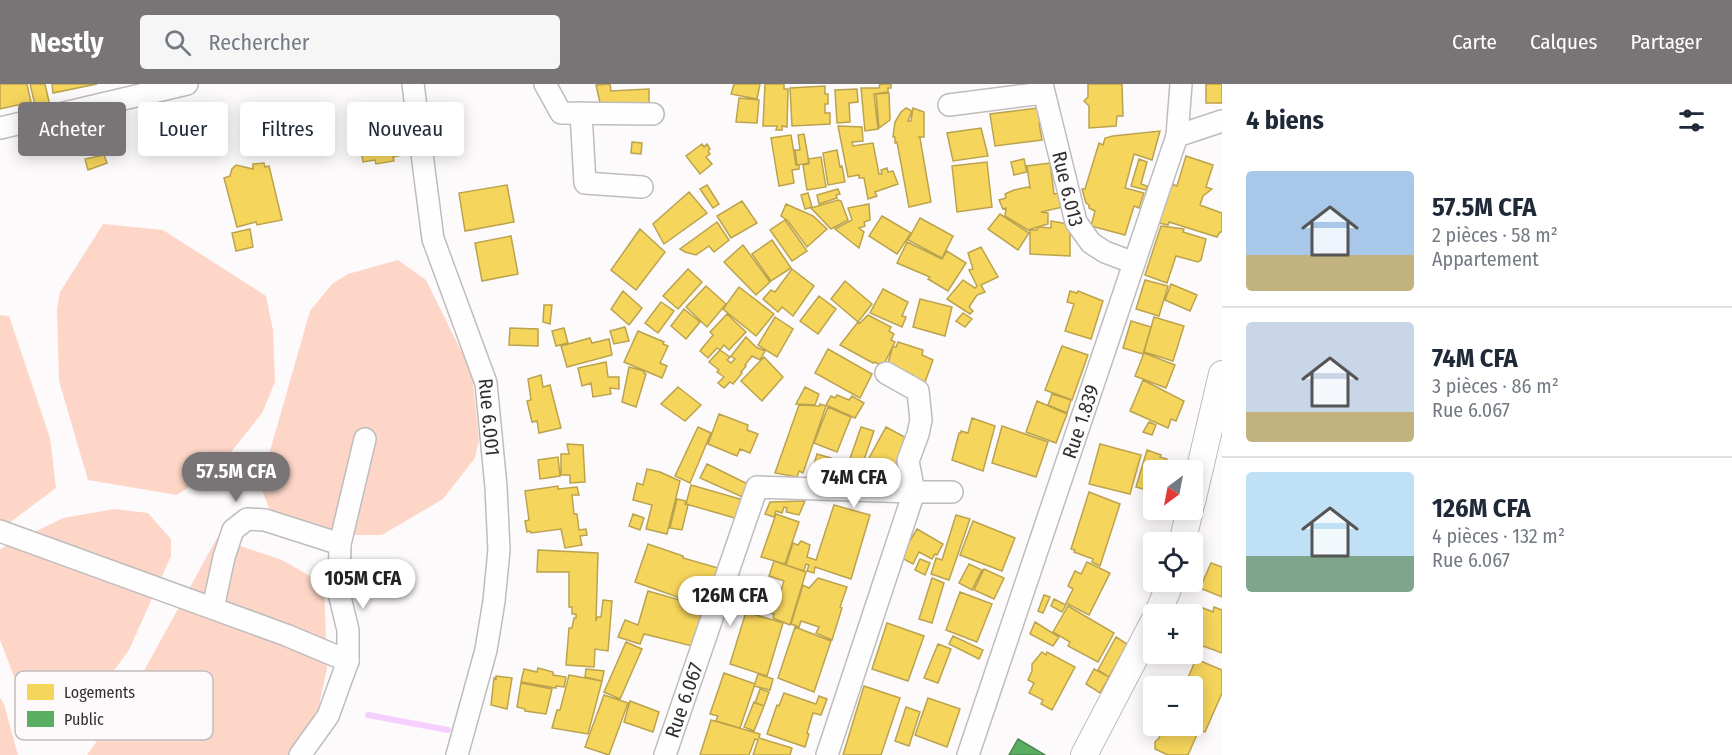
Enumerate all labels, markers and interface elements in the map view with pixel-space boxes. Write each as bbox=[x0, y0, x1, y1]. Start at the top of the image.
search box bbox=[140, 15, 560, 69]
text: Nestly bbox=[30, 26, 104, 59]
icon: search bbox=[161, 26, 194, 59]
text: Rechercher bbox=[209, 29, 310, 56]
text: Carte bbox=[1452, 29, 1497, 55]
text: Calques bbox=[1530, 29, 1597, 55]
text: Partager bbox=[1630, 29, 1702, 55]
chip: Acheter bbox=[18, 102, 126, 156]
chip: Louer bbox=[138, 102, 228, 156]
chip: Filtres bbox=[240, 102, 335, 156]
chip: Nouveau bbox=[347, 102, 464, 156]
icon: filters bbox=[1675, 104, 1708, 137]
text: 4 biens bbox=[1246, 105, 1324, 136]
street label: Rue 6.013 bbox=[1047, 149, 1089, 229]
text: 57.5M CFA bbox=[1432, 192, 1536, 223]
icon: home bbox=[1294, 195, 1366, 267]
text: 2 pièces · 58 m² bbox=[1432, 223, 1558, 247]
text: Appartement bbox=[1432, 247, 1539, 271]
text: 74M CFA bbox=[1432, 343, 1518, 374]
icon: home bbox=[1294, 346, 1366, 418]
text: 3 pièces · 86 m² bbox=[1432, 374, 1559, 398]
street label: Rue 6.001 bbox=[474, 377, 505, 457]
street label: Rue 1.839 bbox=[1057, 381, 1104, 462]
text: Rue 6.067 bbox=[1432, 398, 1510, 422]
pin: 57.5M CFA bbox=[167, 452, 305, 503]
pin: 74M CFA bbox=[799, 458, 909, 509]
text: 57.5M CFA bbox=[196, 459, 276, 483]
north arrow bbox=[1143, 460, 1203, 520]
map controls bbox=[1143, 460, 1203, 736]
text: 74M CFA bbox=[821, 465, 887, 489]
text: 126M CFA bbox=[1432, 493, 1531, 524]
icon: home bbox=[1294, 496, 1366, 568]
text: 4 pièces · 132 m² bbox=[1432, 524, 1565, 548]
button: locate bbox=[1143, 532, 1203, 592]
text: Rue 6.067 bbox=[1432, 548, 1510, 572]
pin: 105M CFA bbox=[301, 559, 425, 610]
text: 105M CFA bbox=[325, 566, 401, 590]
pin: 126M CFA bbox=[668, 576, 792, 627]
text: 126M CFA bbox=[692, 583, 768, 607]
button: + bbox=[1143, 604, 1203, 664]
street label: Rue 6.067 bbox=[660, 659, 708, 741]
legend bbox=[15, 671, 213, 740]
button: − bbox=[1143, 676, 1203, 736]
text: Logements bbox=[64, 683, 135, 702]
text: Public bbox=[64, 710, 104, 729]

